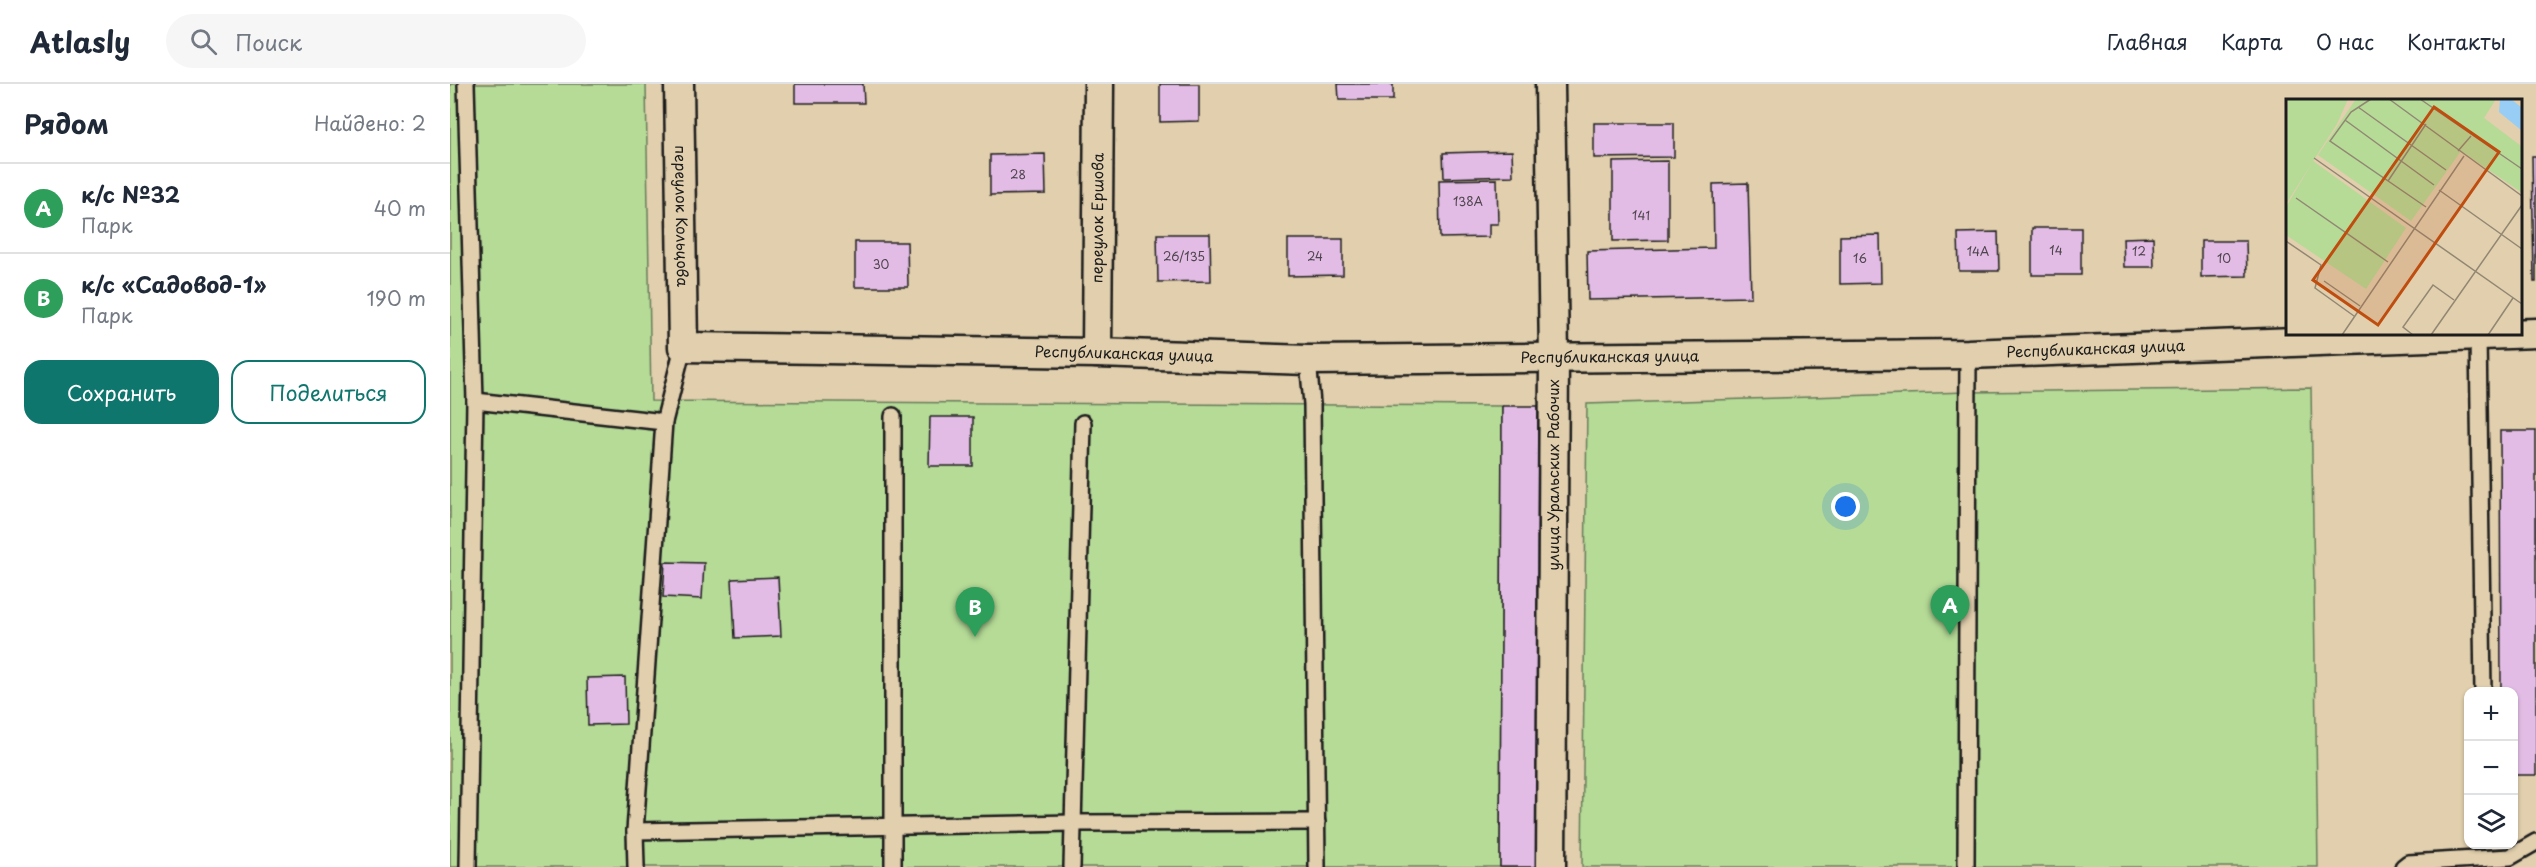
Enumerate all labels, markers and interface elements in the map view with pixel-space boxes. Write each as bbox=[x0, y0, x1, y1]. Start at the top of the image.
search box bbox=[166, 14, 586, 68]
text: Atlasly bbox=[30, 20, 130, 63]
icon: search bbox=[187, 25, 220, 58]
text: Поиск bbox=[235, 25, 302, 58]
text: Главная bbox=[2107, 25, 2188, 57]
text: Карта bbox=[2221, 25, 2283, 57]
text: О нас bbox=[2316, 25, 2374, 57]
text: Контакты bbox=[2407, 25, 2506, 57]
inset map bbox=[2286, 99, 2521, 334]
text: Рядом bbox=[24, 104, 109, 143]
text: Найдено: 2 bbox=[314, 108, 426, 138]
street label: переулок Кольцова bbox=[670, 145, 695, 287]
street label: переулок Ершова bbox=[1085, 152, 1108, 283]
house number: 28 bbox=[1010, 165, 1026, 183]
text: к/с №32 bbox=[81, 177, 180, 210]
house number: 138А bbox=[1453, 192, 1483, 210]
text: A bbox=[36, 193, 51, 223]
text: 40 m bbox=[374, 193, 426, 223]
house number: 141 bbox=[1632, 206, 1650, 224]
text: Парк bbox=[81, 210, 133, 240]
house number: 14 bbox=[2049, 241, 2063, 259]
house number: 14А bbox=[1967, 242, 1989, 260]
house number: 12 bbox=[2132, 242, 2146, 260]
house number: 26/135 bbox=[1163, 247, 1205, 265]
house number: 24 bbox=[1307, 247, 1323, 265]
house number: 16 bbox=[1853, 249, 1867, 267]
house number: 10 bbox=[2217, 249, 2231, 267]
house number: 30 bbox=[873, 255, 890, 273]
text: к/с «Садовод-1» bbox=[81, 267, 266, 300]
text: B bbox=[37, 283, 50, 313]
text: 190 m bbox=[367, 283, 426, 313]
text: Парк bbox=[81, 300, 133, 330]
street label: Республиканская улица bbox=[2006, 333, 2186, 363]
street label: Республиканская улица bbox=[1034, 339, 1214, 367]
street label: Республиканская улица bbox=[1520, 343, 1700, 368]
button: Сохранить bbox=[24, 360, 219, 424]
button: Поделиться bbox=[231, 360, 426, 424]
street label: улица Уральских Рабочих bbox=[1541, 379, 1564, 571]
your location bbox=[1831, 492, 1860, 521]
pin: A bbox=[1930, 586, 1970, 635]
pin: B bbox=[956, 588, 994, 637]
map controls bbox=[2464, 687, 2518, 849]
button: + bbox=[2464, 687, 2518, 741]
button: − bbox=[2464, 741, 2518, 795]
button: layers bbox=[2464, 795, 2518, 849]

